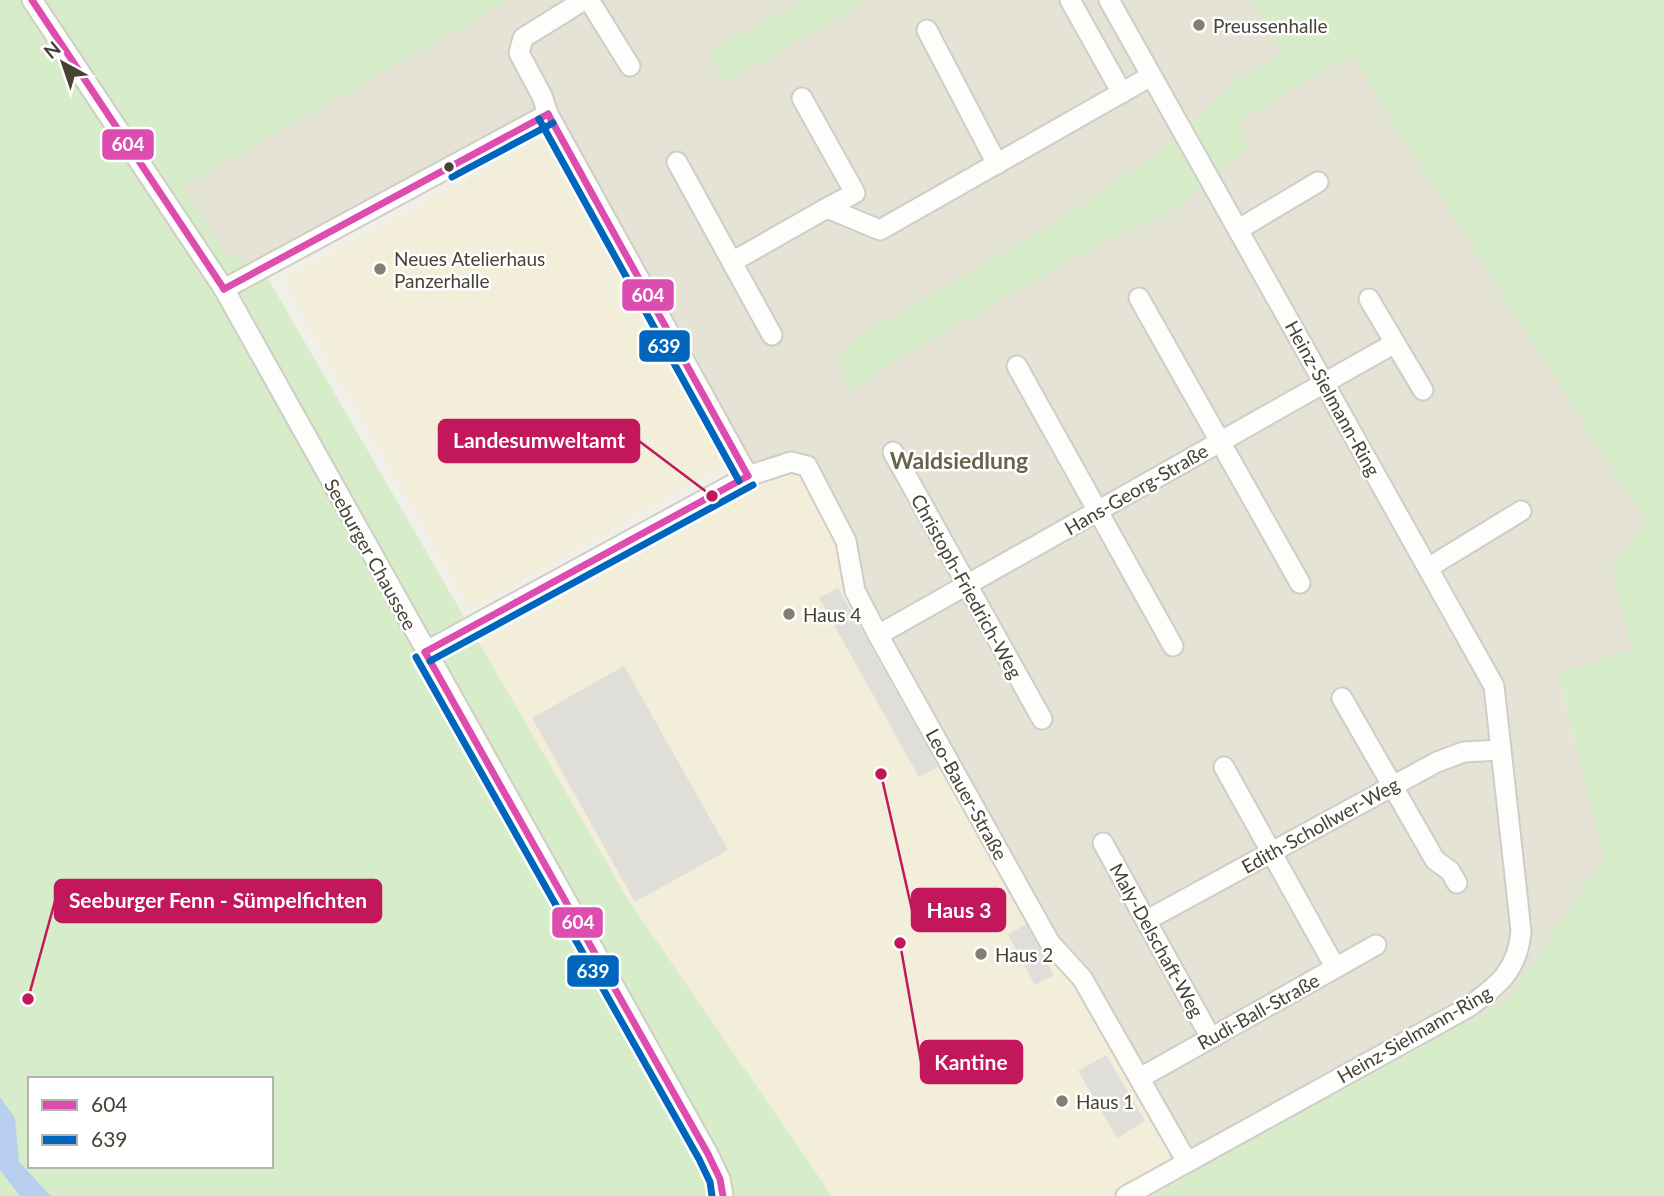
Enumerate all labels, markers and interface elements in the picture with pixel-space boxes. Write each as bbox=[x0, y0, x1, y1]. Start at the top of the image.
place label: Preussenhalle bbox=[1213, 14, 1328, 37]
marker: Preussenhalle bbox=[1191, 17, 1207, 33]
north arrow bbox=[28, 28, 98, 98]
text: N bbox=[39, 36, 65, 63]
line badge: 604 bbox=[101, 128, 155, 161]
text: 604 bbox=[111, 132, 145, 155]
unlabelled marker bbox=[442, 160, 456, 174]
place label: Neues Atelierhaus Panzerhalle bbox=[394, 247, 545, 292]
marker: Neues Atelierhaus Panzerhalle bbox=[372, 261, 388, 277]
line badge: 604 bbox=[621, 278, 675, 312]
text: 604 bbox=[631, 283, 665, 306]
street label: Heinz-Sielmann-Ring bbox=[1281, 316, 1385, 480]
line badge: 639 bbox=[638, 329, 691, 363]
text: 639 bbox=[647, 334, 681, 357]
callout: Landesumweltamt bbox=[439, 420, 639, 462]
text: Landesumweltamt bbox=[453, 427, 625, 452]
street label: Hans-Georg-Straße bbox=[1060, 439, 1212, 539]
district label: Waldsiedlung bbox=[890, 446, 1028, 474]
street label: Seeburger Chaussee bbox=[320, 474, 422, 634]
street label: Christoph-Friedrich-Weg bbox=[907, 490, 1027, 682]
place label: Haus 4 bbox=[803, 603, 861, 626]
marker: Haus 4 bbox=[781, 606, 797, 622]
street label: Leo-Bauer-Straße bbox=[921, 724, 1013, 864]
street label: Edith-Schollwer-Weg bbox=[1237, 772, 1403, 878]
street label: Maly-Delschaft-Weg bbox=[1105, 859, 1209, 1021]
callout: Seeburger Fenn - Sümpelfichten bbox=[55, 880, 381, 922]
text: Seeburger Fenn - Sümpelfichten bbox=[69, 887, 367, 912]
callout: Haus 3 bbox=[912, 889, 1005, 931]
text: Haus 3 bbox=[927, 897, 991, 922]
line badge: 604 bbox=[551, 906, 604, 939]
text: 604 bbox=[561, 910, 595, 933]
place label: Haus 2 bbox=[995, 943, 1053, 966]
marker: Haus 2 bbox=[973, 946, 989, 962]
line badge: 639 bbox=[566, 954, 620, 988]
text: 639 bbox=[576, 959, 610, 982]
street label: Rudi-Ball-Straße bbox=[1193, 968, 1323, 1054]
street label: Heinz-Sielmann-Ring bbox=[1333, 980, 1495, 1088]
callout: Kantine bbox=[921, 1041, 1022, 1083]
text: Kantine bbox=[934, 1049, 1008, 1074]
legend bbox=[28, 1077, 273, 1168]
place label: Haus 1 bbox=[1076, 1090, 1134, 1113]
text: 604 bbox=[91, 1091, 128, 1116]
marker: Haus 1 bbox=[1054, 1093, 1070, 1109]
text: 639 bbox=[91, 1126, 128, 1151]

